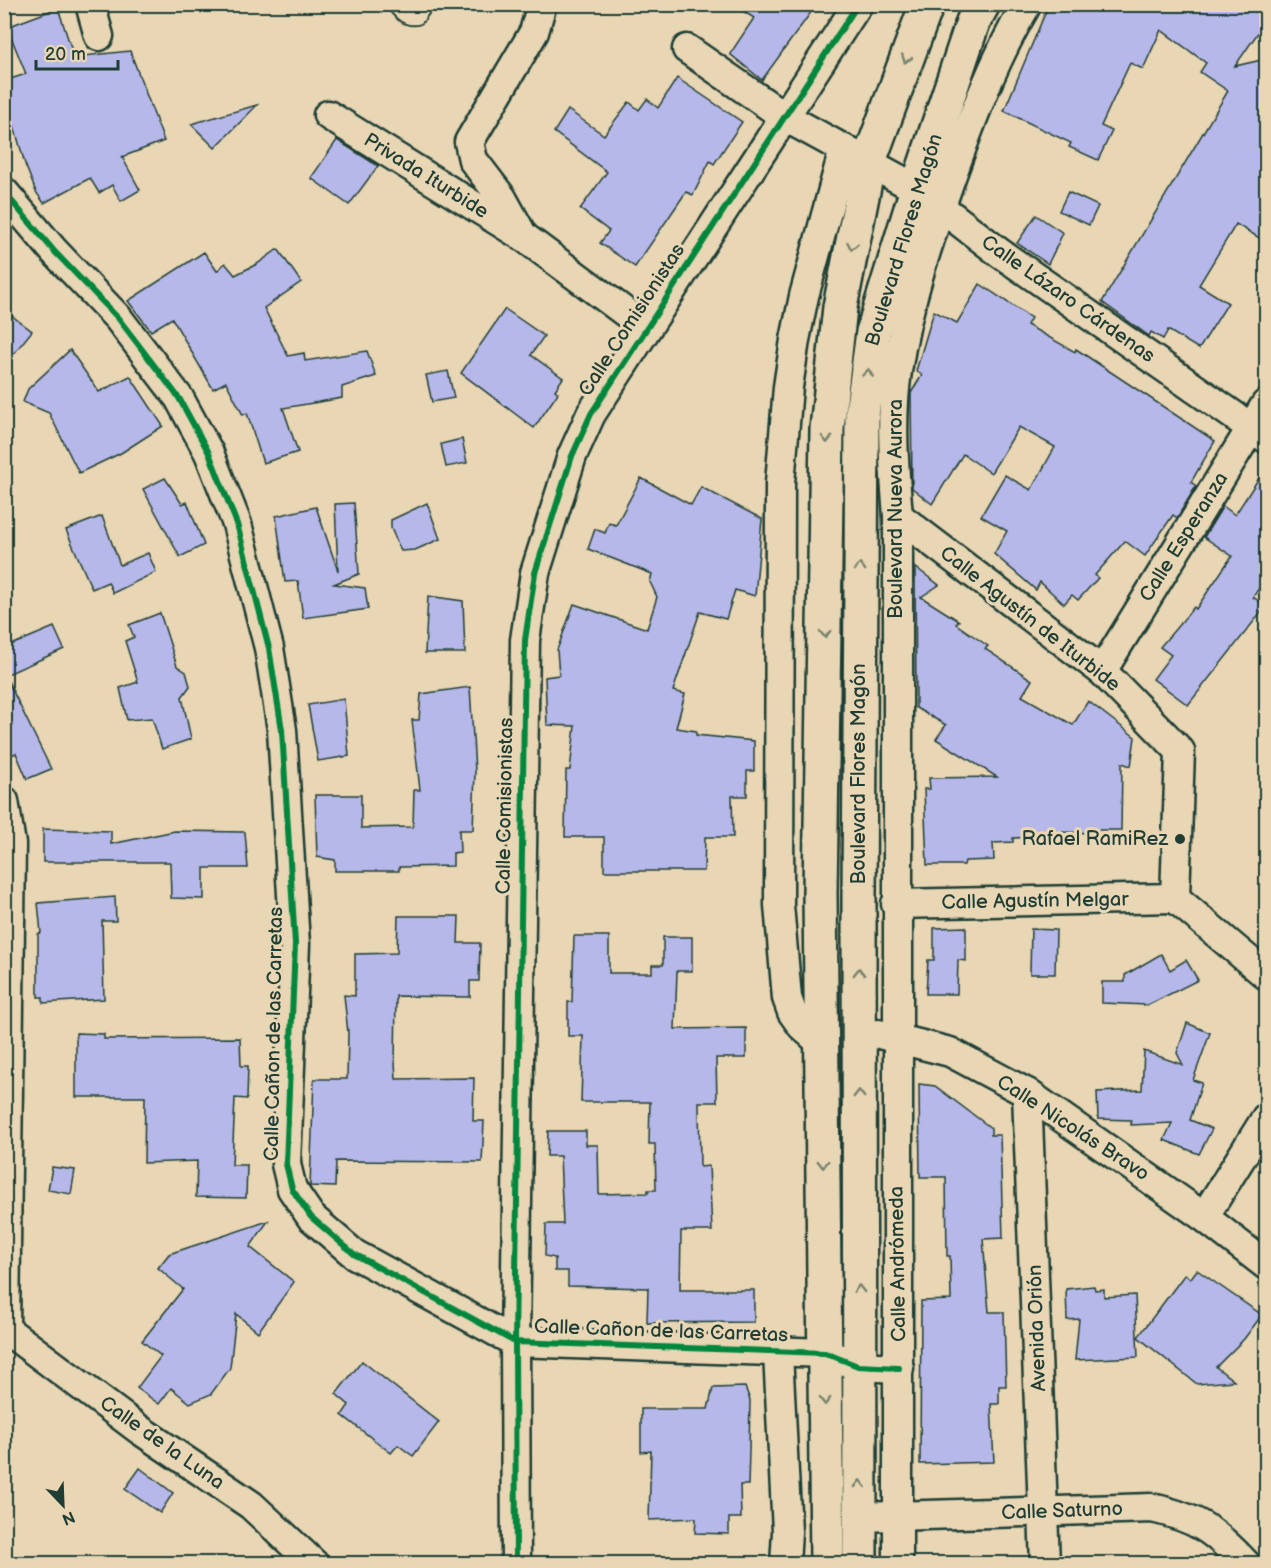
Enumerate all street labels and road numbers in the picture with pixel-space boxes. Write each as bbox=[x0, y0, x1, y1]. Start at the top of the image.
street label: Privada Iturbide bbox=[359, 128, 493, 224]
street label: Boulevard Flores Magón bbox=[860, 131, 948, 349]
street label: Calle Lázaro Cárdenas bbox=[977, 230, 1159, 368]
street label: Calle Comisionistas bbox=[574, 239, 690, 401]
street label: Boulevard Nueva Aurora bbox=[884, 399, 908, 619]
street label: Calle Esperanza bbox=[1135, 468, 1233, 606]
street label: Calle Agustín de Iturbide bbox=[935, 541, 1125, 697]
street label: Boulevard Flores Magón bbox=[847, 664, 871, 884]
street label: Calle Comisionistas bbox=[491, 717, 519, 895]
street label: Calle Agustín Melgar bbox=[941, 887, 1130, 915]
street label: Calle Cañon de las Carretas bbox=[260, 907, 288, 1161]
street label: Calle Nicolás Bravo bbox=[992, 1070, 1154, 1186]
street label: Calle Andrómeda bbox=[885, 1186, 911, 1342]
street label: Avenida Orión bbox=[1023, 1264, 1051, 1392]
street label: Calle Cañon de las Carretas bbox=[533, 1315, 789, 1347]
street label: Calle de la Luna bbox=[95, 1391, 229, 1495]
street label: Calle Saturno bbox=[1001, 1497, 1123, 1525]

